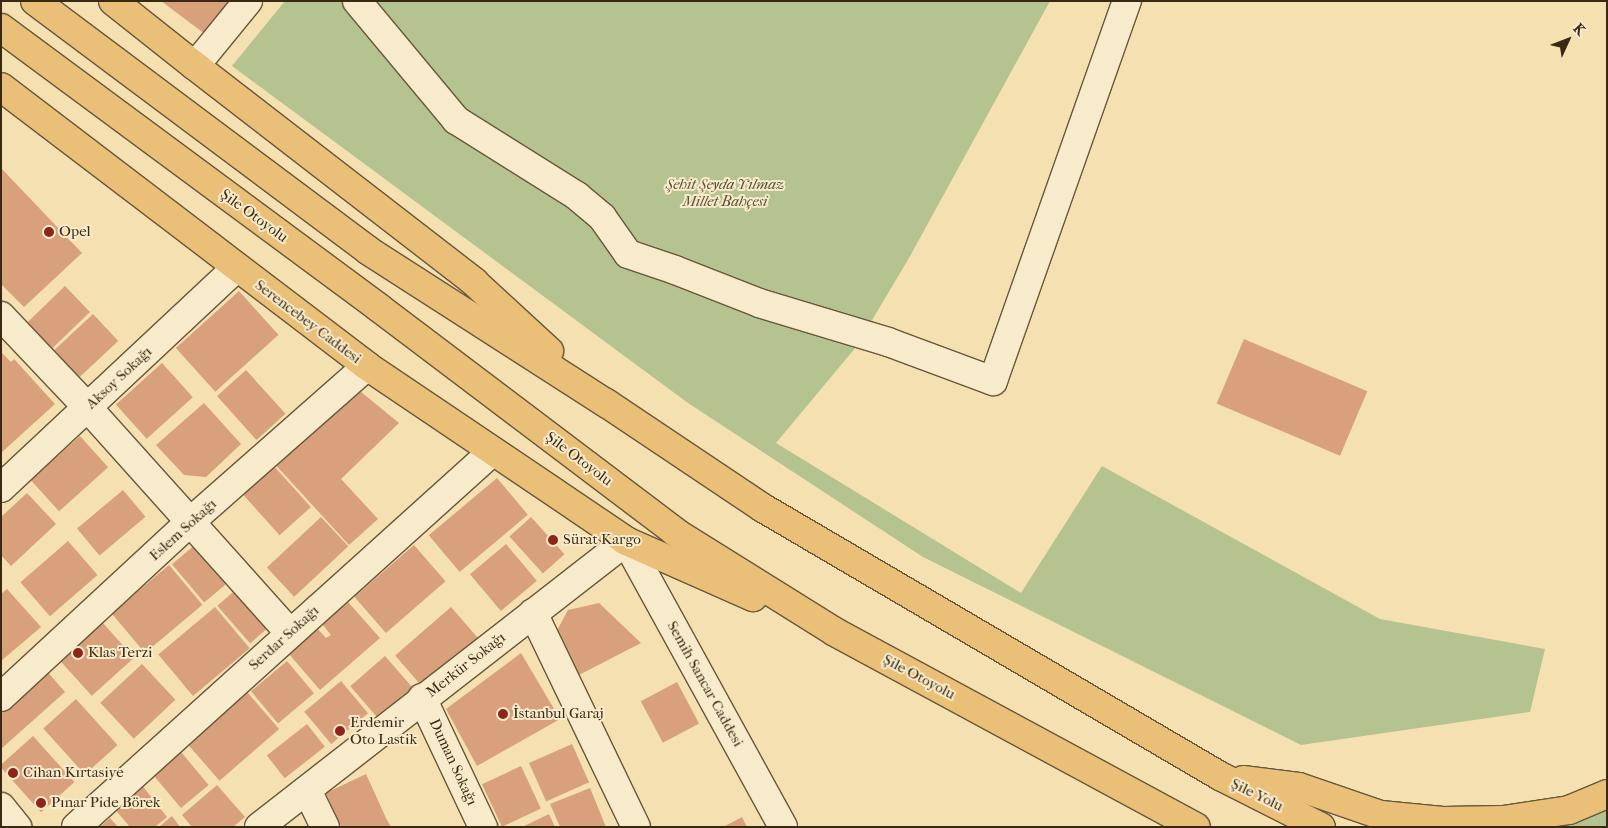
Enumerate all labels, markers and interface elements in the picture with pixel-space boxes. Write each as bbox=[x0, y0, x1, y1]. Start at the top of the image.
north arrow bbox=[1543, 15, 1593, 65]
text: K bbox=[1570, 20, 1589, 39]
park label: Şehit Şeyda Yılmaz Millet Bahçesi bbox=[666, 175, 784, 210]
street label: Şile Otoyolu bbox=[217, 186, 291, 246]
place label: Opel bbox=[59, 223, 91, 241]
marker: Opel bbox=[43, 226, 55, 238]
street label: Serencebey Caddesi bbox=[251, 276, 365, 368]
street label: Aksoy Sokağı bbox=[82, 343, 156, 413]
street label: Şile Otoyolu bbox=[542, 428, 616, 490]
street label: Eslem Sokağı bbox=[146, 495, 220, 565]
place label: Sürat Kargo bbox=[563, 531, 641, 549]
marker: Sürat Kargo bbox=[547, 534, 559, 546]
street label: Serdar Sokağı bbox=[245, 602, 323, 674]
street label: Semih Sancar Caddesi bbox=[663, 618, 747, 750]
street label: Merkür Sokağı bbox=[423, 629, 509, 701]
place label: Klas Terzi bbox=[88, 644, 152, 662]
marker: Klas Terzi bbox=[72, 647, 84, 659]
street label: Şile Otoyolu bbox=[880, 651, 958, 703]
place label: İstanbul Garaj bbox=[513, 705, 604, 723]
marker: İstanbul Garaj bbox=[497, 708, 509, 720]
place label: Erdemir Oto Lastik bbox=[350, 713, 417, 748]
street label: Duman Sokağı bbox=[425, 716, 481, 808]
marker: Erdemir Oto Lastik bbox=[334, 725, 346, 737]
place label: Cihan Kırtasiye bbox=[23, 764, 124, 782]
marker: Cihan Kırtasiye bbox=[7, 767, 19, 779]
street label: Şile Yolu bbox=[1228, 775, 1286, 815]
place label: Pınar Pide Börek bbox=[51, 794, 161, 812]
marker: Pınar Pide Börek bbox=[35, 797, 47, 809]

